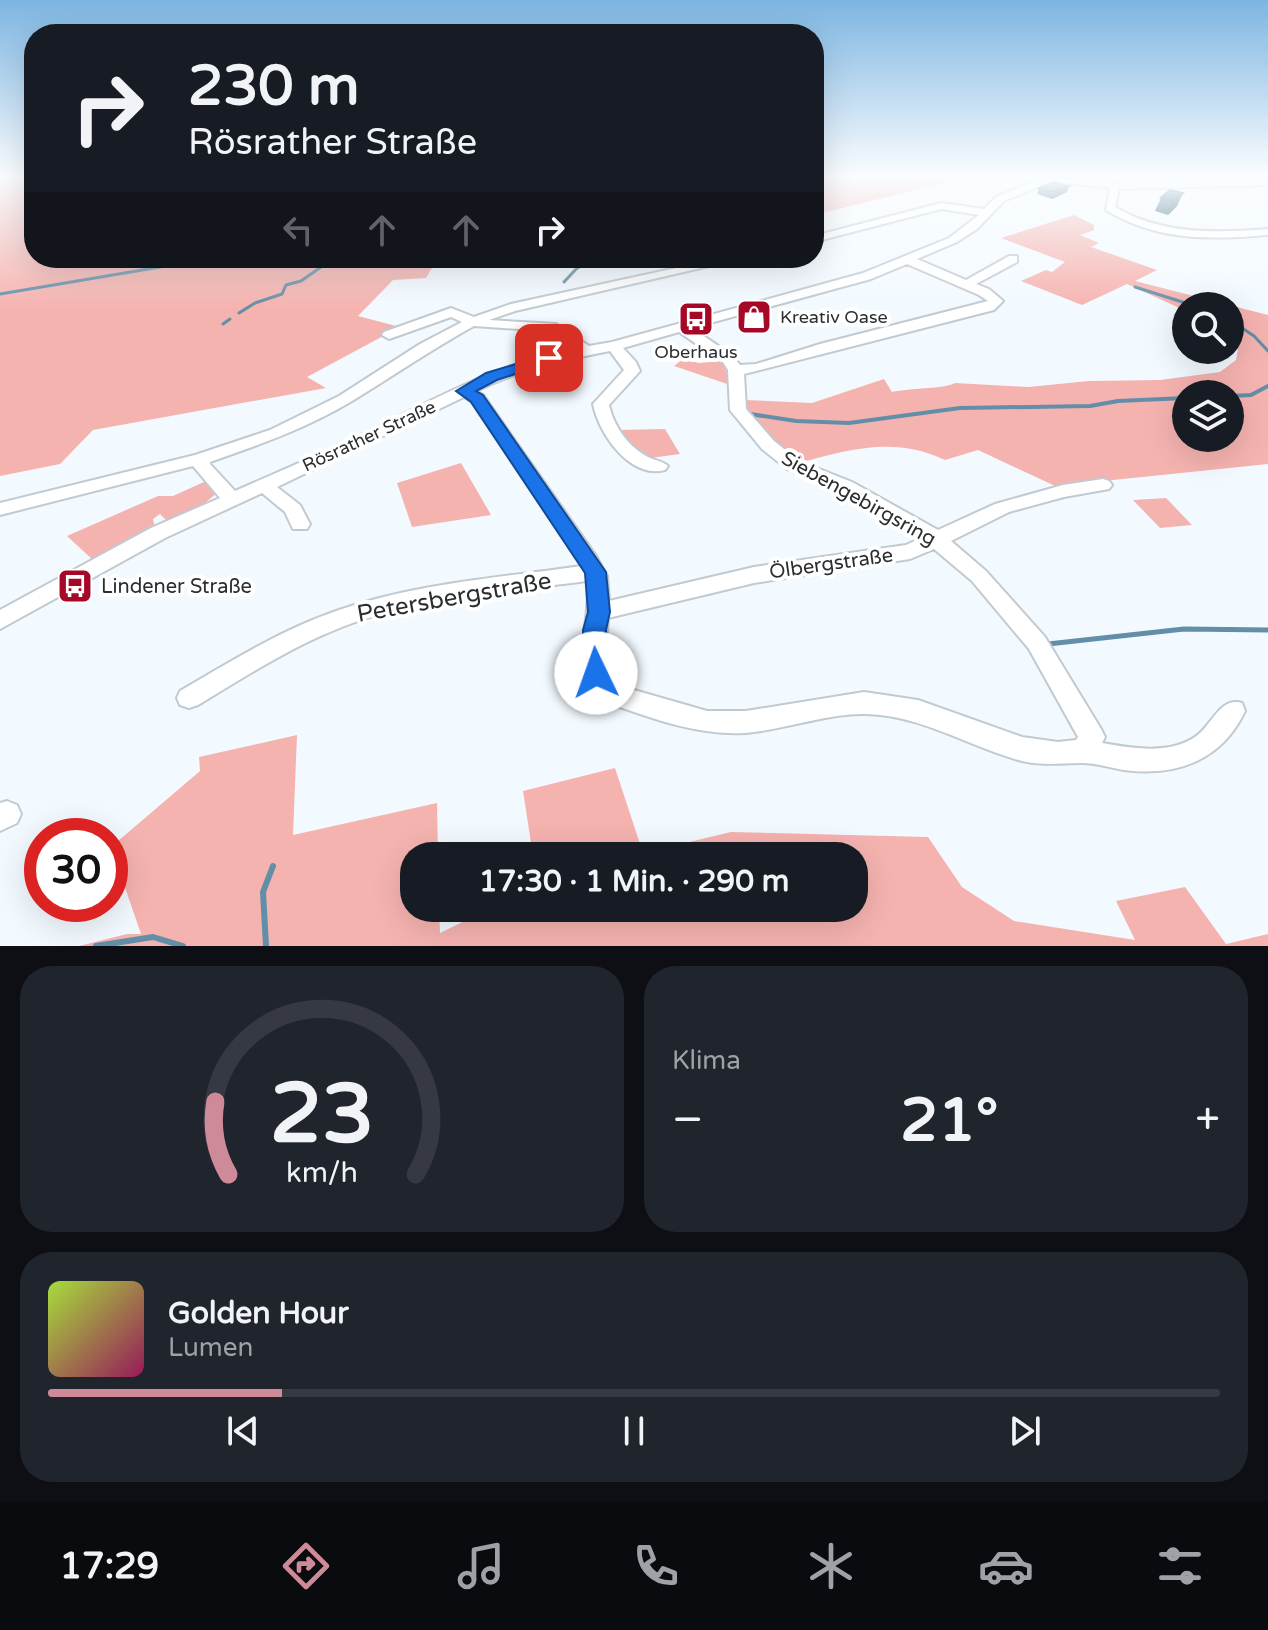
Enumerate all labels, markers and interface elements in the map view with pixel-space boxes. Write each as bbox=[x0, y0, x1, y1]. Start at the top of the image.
text: 230 m bbox=[188, 53, 359, 120]
icon: right bbox=[56, 56, 160, 160]
text: Rösrather Straße bbox=[188, 121, 477, 164]
icon: left bbox=[276, 208, 320, 252]
icon: ahead bbox=[360, 208, 404, 252]
icon: ahead bbox=[444, 208, 488, 252]
icon: right bbox=[528, 208, 572, 252]
map controls bbox=[1172, 292, 1244, 452]
button: search bbox=[1172, 292, 1244, 364]
shop icon: Kreativ Oase bbox=[735, 298, 773, 336]
bus stop icon: Oberhaus bbox=[677, 300, 715, 338]
place label: Kreativ Oase bbox=[780, 306, 888, 328]
pin bbox=[515, 324, 583, 392]
icon: arrive bbox=[527, 336, 571, 380]
place label: Oberhaus bbox=[654, 341, 738, 363]
button: layers bbox=[1172, 380, 1244, 452]
street label: Rösrather Straße bbox=[299, 395, 439, 477]
street label: Siebengebirgsring bbox=[777, 446, 940, 551]
street label: Ölbergstraße bbox=[768, 542, 894, 585]
street label: Petersbergstraße bbox=[355, 566, 554, 629]
bus stop icon: Lindener Straße bbox=[56, 567, 94, 605]
place label: Lindener Straße bbox=[101, 575, 252, 599]
position arrow bbox=[554, 631, 638, 715]
speed limit sign: 30 bbox=[24, 818, 128, 922]
text: 17:30 · 1 Min. · 290 m bbox=[479, 863, 789, 900]
text: Klima bbox=[672, 1045, 741, 1076]
text: 23 bbox=[270, 1065, 374, 1165]
text: 21° bbox=[900, 1085, 998, 1157]
text: − bbox=[672, 1094, 703, 1147]
text: + bbox=[1195, 1094, 1220, 1147]
text: km/h bbox=[286, 1156, 358, 1190]
text: Golden Hour bbox=[168, 1295, 349, 1332]
text: Lumen bbox=[168, 1332, 253, 1363]
icon: previous bbox=[221, 1409, 265, 1453]
icon: pause bbox=[612, 1409, 656, 1453]
icon: next bbox=[1003, 1409, 1047, 1453]
icon: directions bbox=[278, 1538, 334, 1594]
icon: music bbox=[453, 1538, 509, 1594]
icon: phone bbox=[628, 1538, 684, 1594]
icon: climate bbox=[803, 1538, 859, 1594]
icon: car bbox=[978, 1538, 1034, 1594]
icon: filters bbox=[1152, 1538, 1208, 1594]
text: 17:29 bbox=[59, 1545, 159, 1588]

